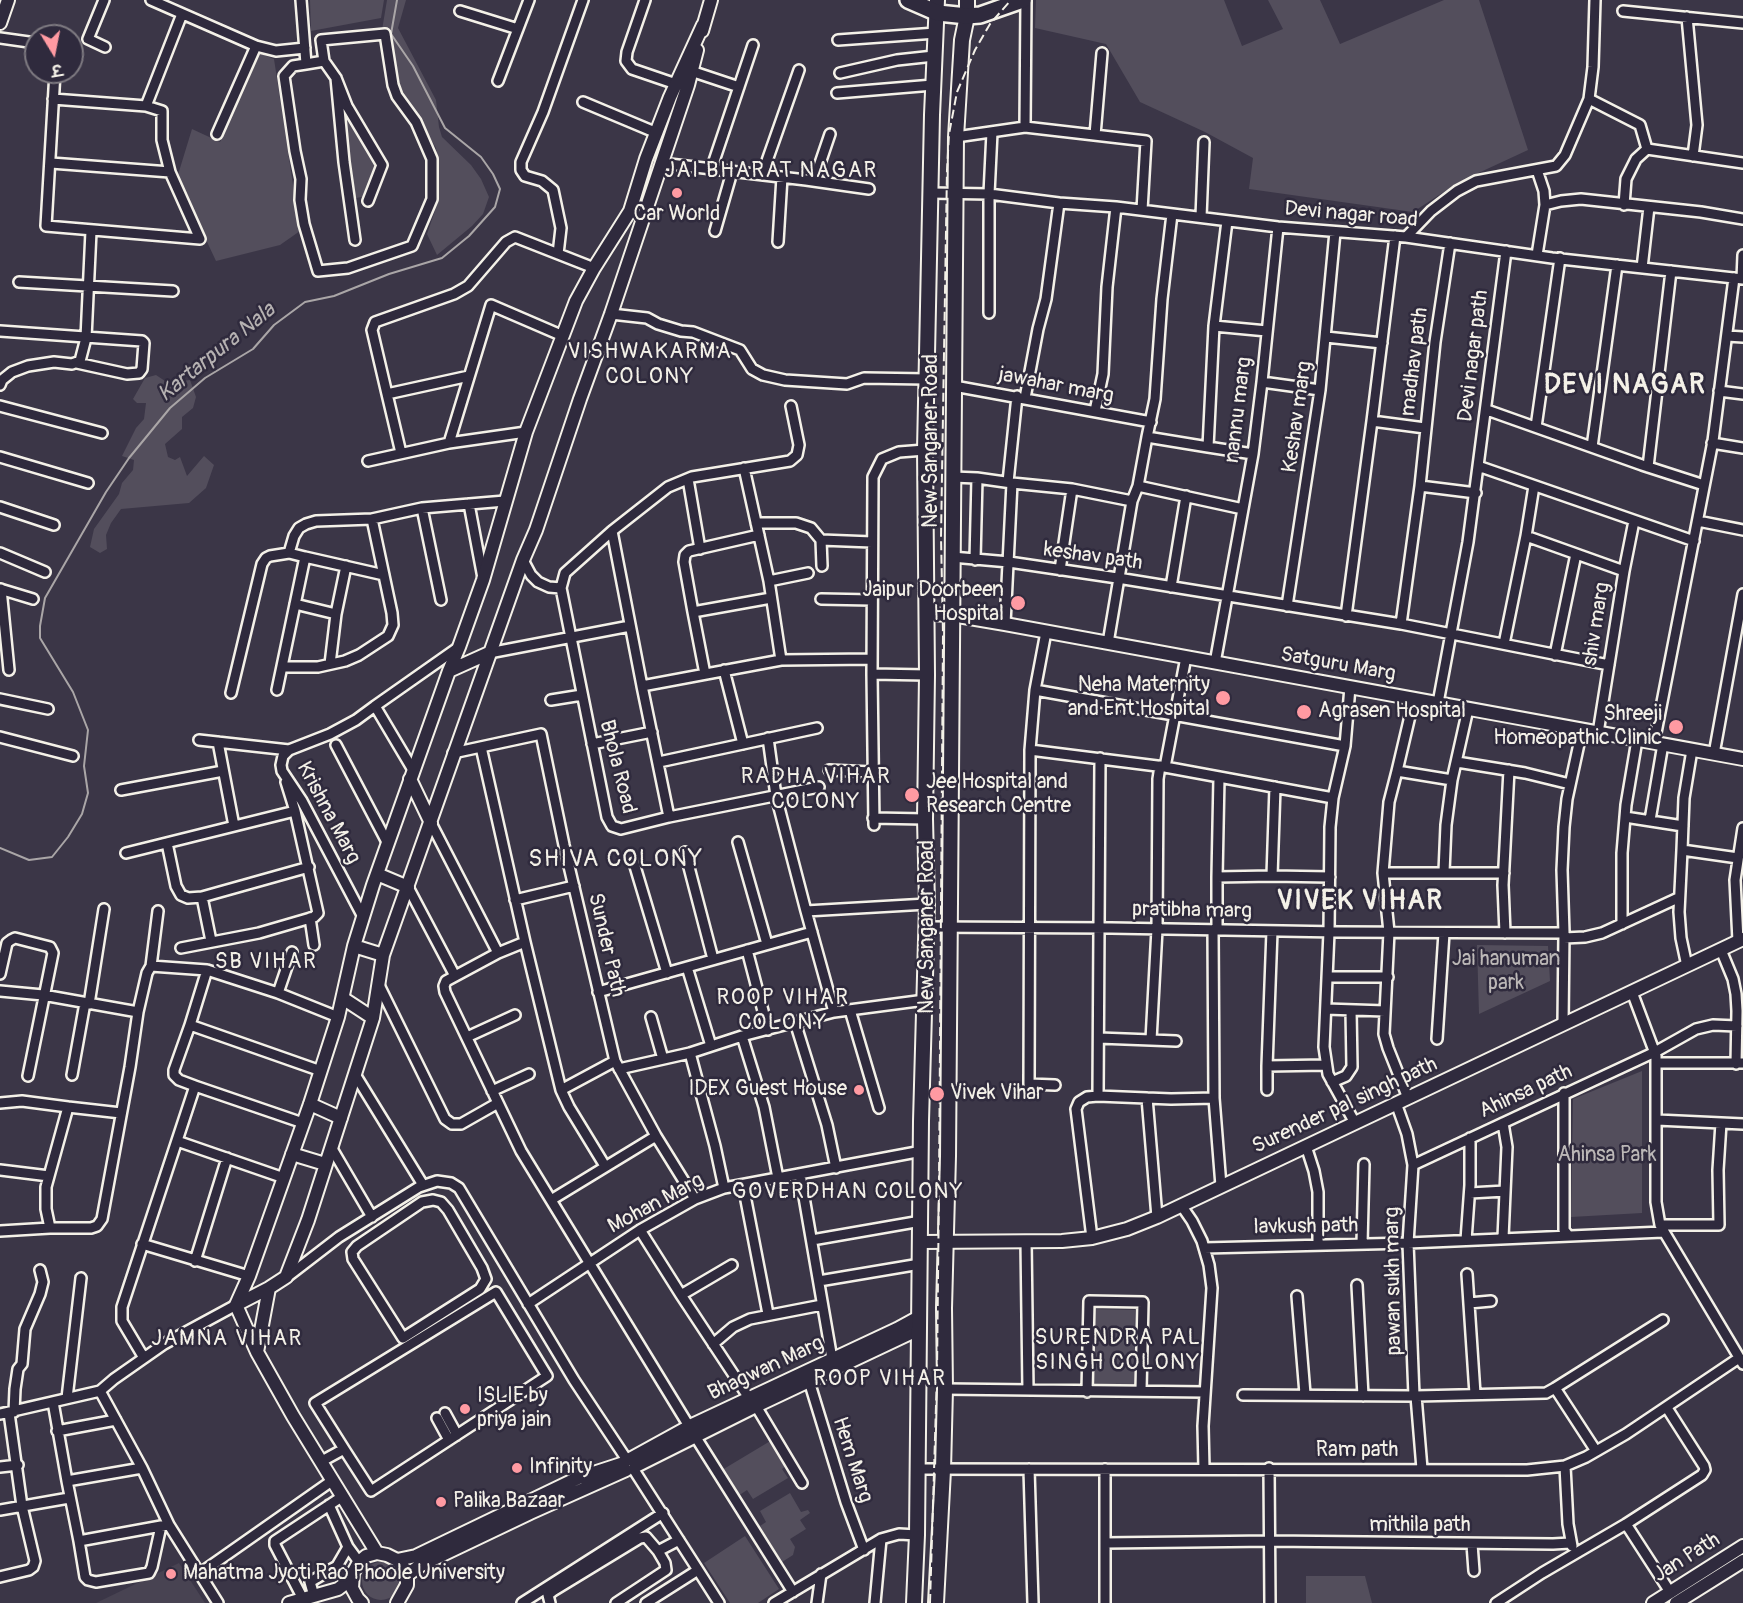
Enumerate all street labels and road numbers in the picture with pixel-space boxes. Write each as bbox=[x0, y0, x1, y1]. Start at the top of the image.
street label: Devi nagar road bbox=[1283, 197, 1419, 233]
street label: Devi nagar path bbox=[1453, 289, 1495, 423]
street label: madhav path bbox=[1396, 306, 1434, 418]
street label: New Sanganer Road bbox=[919, 354, 945, 528]
street label: nannu marg bbox=[1220, 356, 1258, 464]
street label: Keshav marg bbox=[1278, 360, 1318, 474]
street label: jawahar marg bbox=[996, 363, 1116, 409]
street label: keshav path bbox=[1042, 538, 1144, 576]
street label: shiv marg bbox=[1578, 580, 1616, 668]
street label: Satguru Marg bbox=[1278, 642, 1398, 688]
street label: Bhola Road bbox=[593, 717, 641, 817]
street label: Krishna Marg bbox=[291, 758, 365, 868]
street label: New Sanganer Road bbox=[915, 840, 941, 1014]
street label: Sunder Path bbox=[582, 891, 630, 999]
street label: pratibha marg bbox=[1132, 897, 1252, 925]
street label: Surender pal singh path bbox=[1249, 1052, 1441, 1160]
street label: Ahinsa path bbox=[1475, 1060, 1577, 1124]
street label: Mohan Marg bbox=[604, 1168, 708, 1240]
street label: pawan sukh marg bbox=[1380, 1206, 1408, 1356]
street label: lavkush path bbox=[1253, 1213, 1359, 1241]
street label: Bhagwan Marg bbox=[704, 1331, 828, 1407]
street label: Hem Marg bbox=[826, 1414, 878, 1506]
street label: Ram path bbox=[1316, 1438, 1398, 1464]
street label: mithila path bbox=[1369, 1513, 1471, 1539]
street label: Jan Path bbox=[1649, 1528, 1725, 1588]

